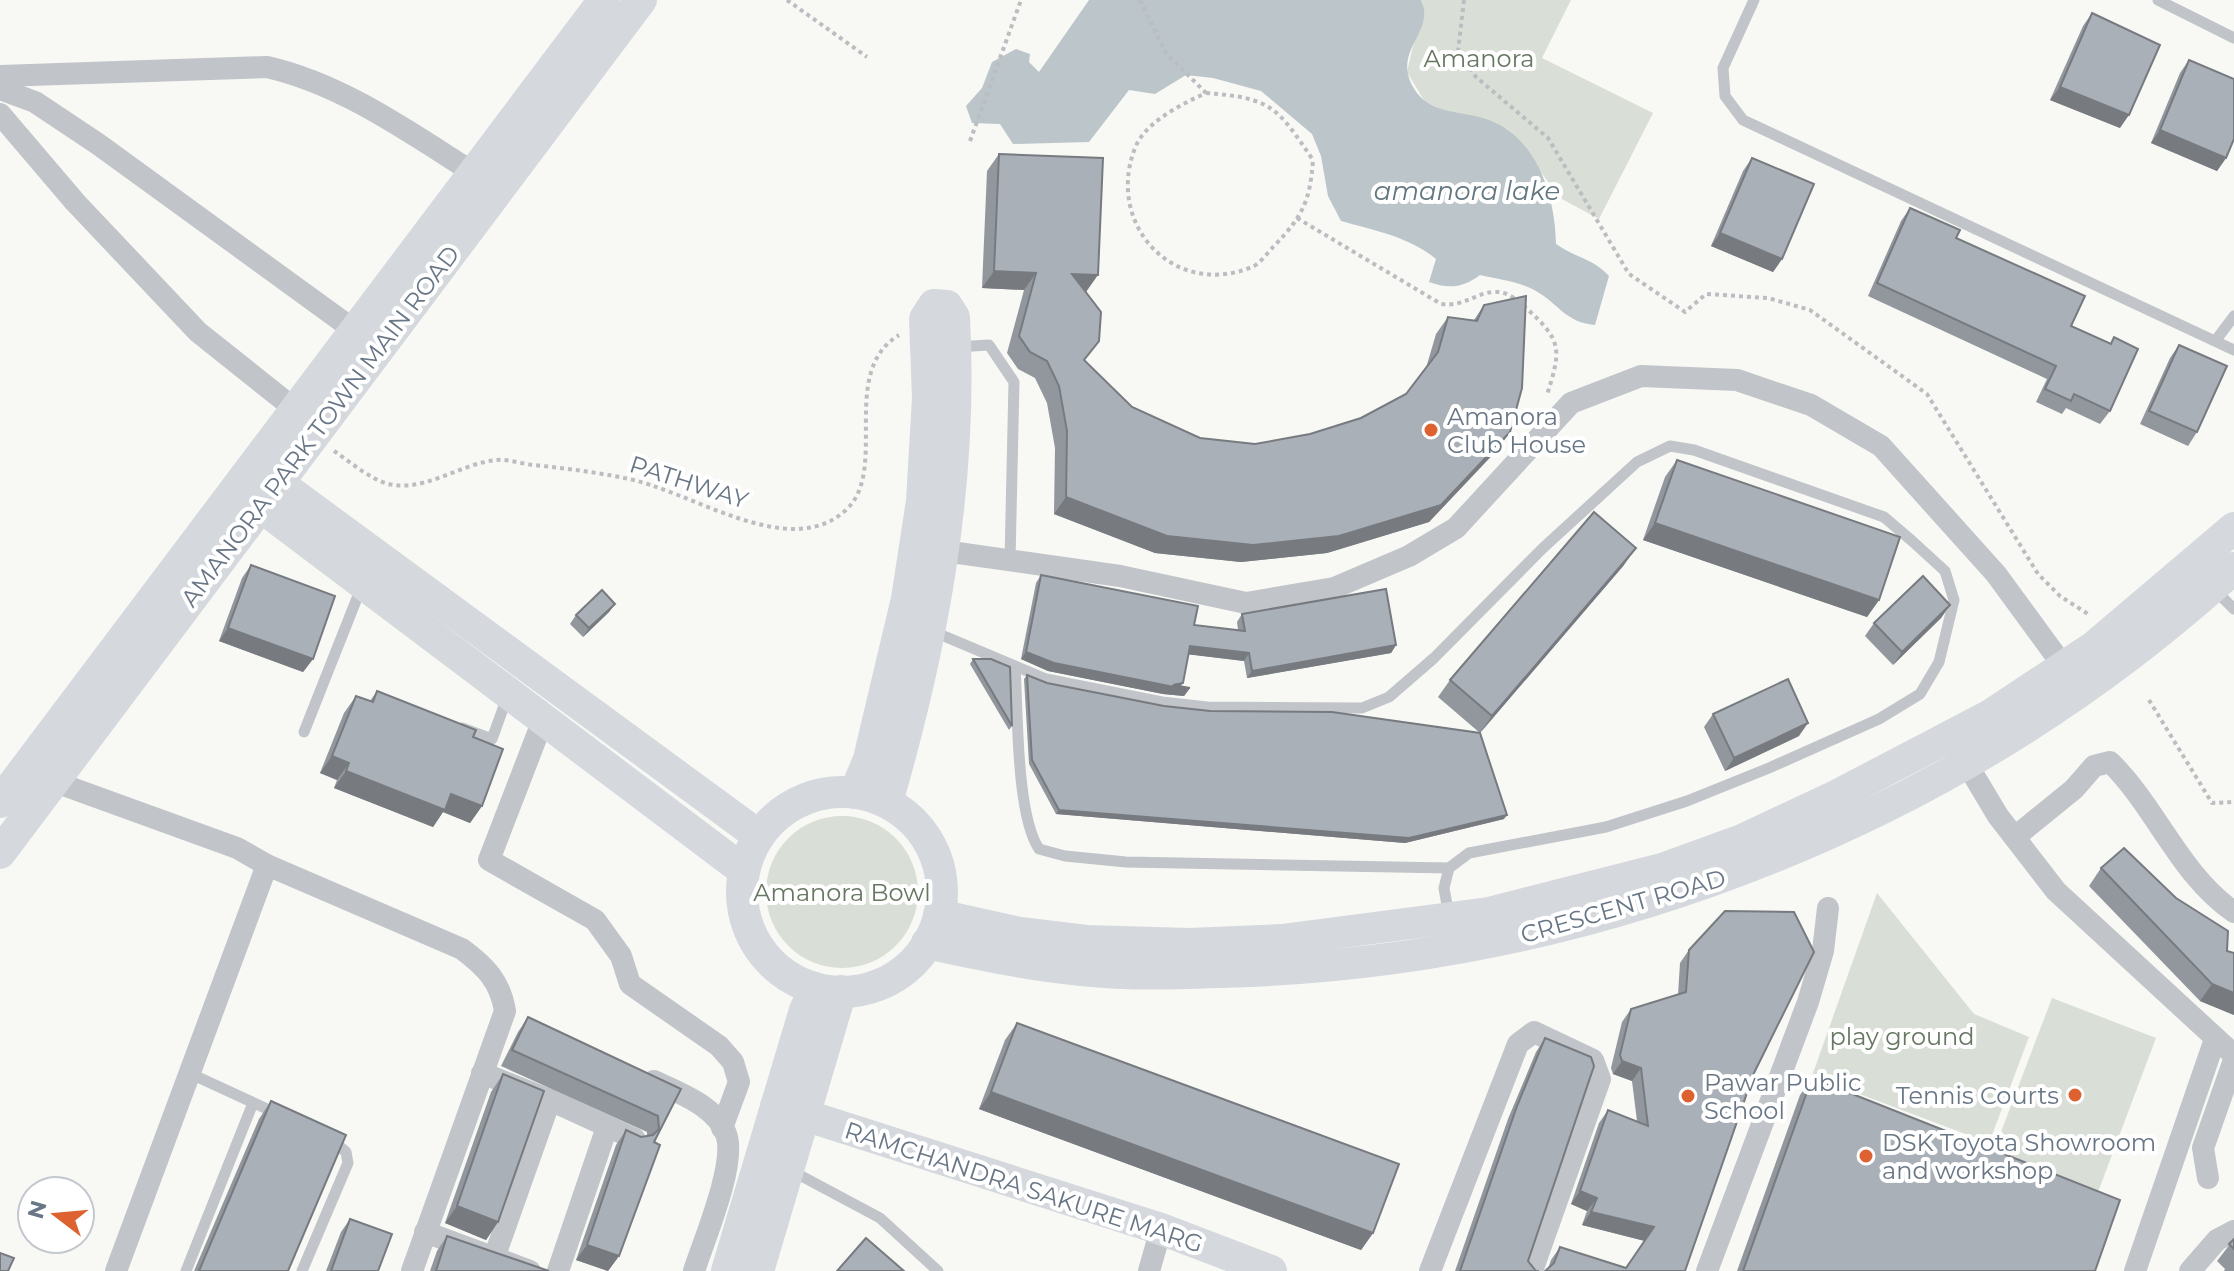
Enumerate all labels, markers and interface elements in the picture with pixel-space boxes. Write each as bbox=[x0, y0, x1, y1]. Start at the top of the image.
park label: Amanora bbox=[1424, 44, 1534, 73]
water label: amanora lake bbox=[1374, 175, 1560, 207]
street label: AMANORA PARK TOWN MAIN ROAD bbox=[175, 240, 465, 612]
place label: Amanora Club House bbox=[1447, 402, 1586, 459]
marker: Amanora Club House bbox=[1422, 421, 1440, 439]
street label: PATHWAY bbox=[626, 449, 752, 515]
street label: CRESCENT ROAD bbox=[1517, 863, 1729, 949]
park label: Amanora Bowl bbox=[753, 878, 931, 907]
park label: play ground bbox=[1829, 1022, 1975, 1051]
place label: Pawar Public School bbox=[1704, 1068, 1862, 1125]
place label: Tennis Courts bbox=[1896, 1081, 2059, 1110]
marker: Tennis Courts bbox=[2066, 1086, 2084, 1104]
marker: Pawar Public School bbox=[1679, 1087, 1697, 1105]
street label: RAMCHANDRA SAKURE MARG bbox=[841, 1115, 1207, 1259]
place label: DSK Toyota Showroom and workshop bbox=[1882, 1128, 2156, 1185]
marker: DSK Toyota Showroom and workshop bbox=[1857, 1147, 1875, 1165]
north arrow bbox=[16, 1175, 96, 1255]
text: N bbox=[22, 1197, 53, 1222]

